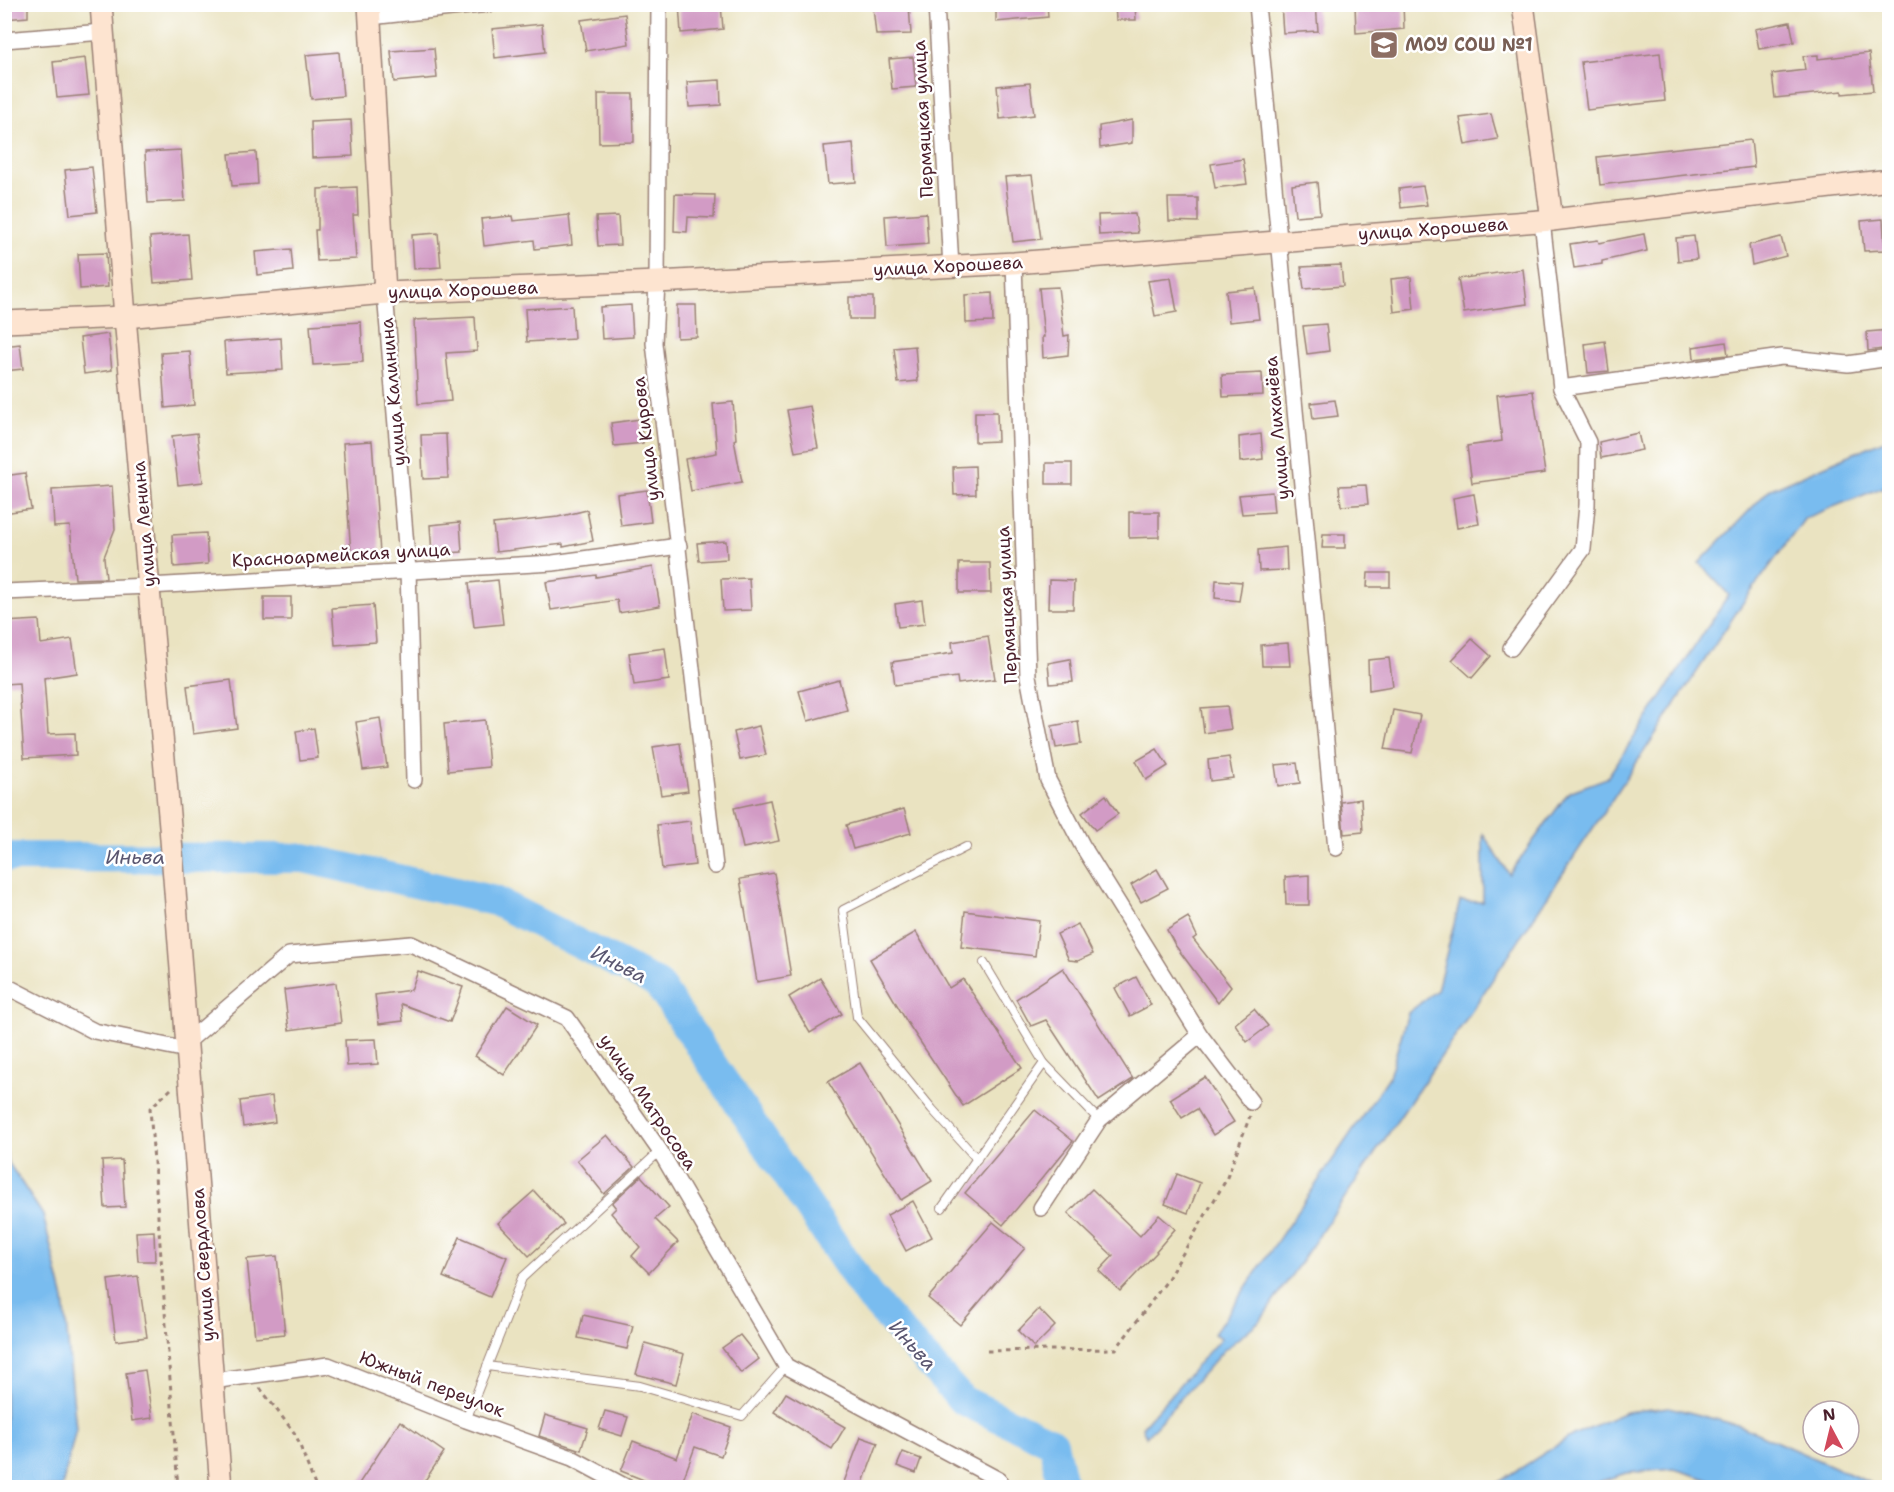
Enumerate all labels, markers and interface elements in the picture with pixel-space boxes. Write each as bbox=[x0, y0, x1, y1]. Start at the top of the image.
school or university icon: МОУ СОШ №1 bbox=[1368, 29, 1400, 61]
place label: МОУ СОШ №1 bbox=[1405, 33, 1533, 57]
street label: Пермяцкая улица bbox=[907, 40, 939, 198]
street label: улица Хорошева bbox=[1357, 212, 1509, 246]
street label: улица Хорошева bbox=[872, 250, 1024, 282]
street label: улица Хорошева bbox=[388, 275, 538, 305]
street label: улица Калинина bbox=[375, 317, 411, 467]
street label: улица Лихачёва bbox=[1259, 355, 1295, 501]
street label: улица Кирова bbox=[626, 376, 666, 502]
street label: улица Ленина bbox=[127, 460, 161, 588]
street label: Пермяцкая улица bbox=[991, 526, 1023, 684]
street label: Красноармейская улица bbox=[231, 537, 451, 573]
water label: Иньва bbox=[105, 844, 165, 870]
water label: Иньва bbox=[586, 939, 652, 989]
street label: улица Матросова bbox=[594, 1029, 702, 1175]
street label: улица Свердлова bbox=[186, 1188, 220, 1342]
water label: Иньва bbox=[883, 1314, 943, 1376]
street label: Южный переулок bbox=[356, 1345, 508, 1423]
north arrow bbox=[1801, 1399, 1861, 1459]
text: N bbox=[1822, 1403, 1837, 1426]

